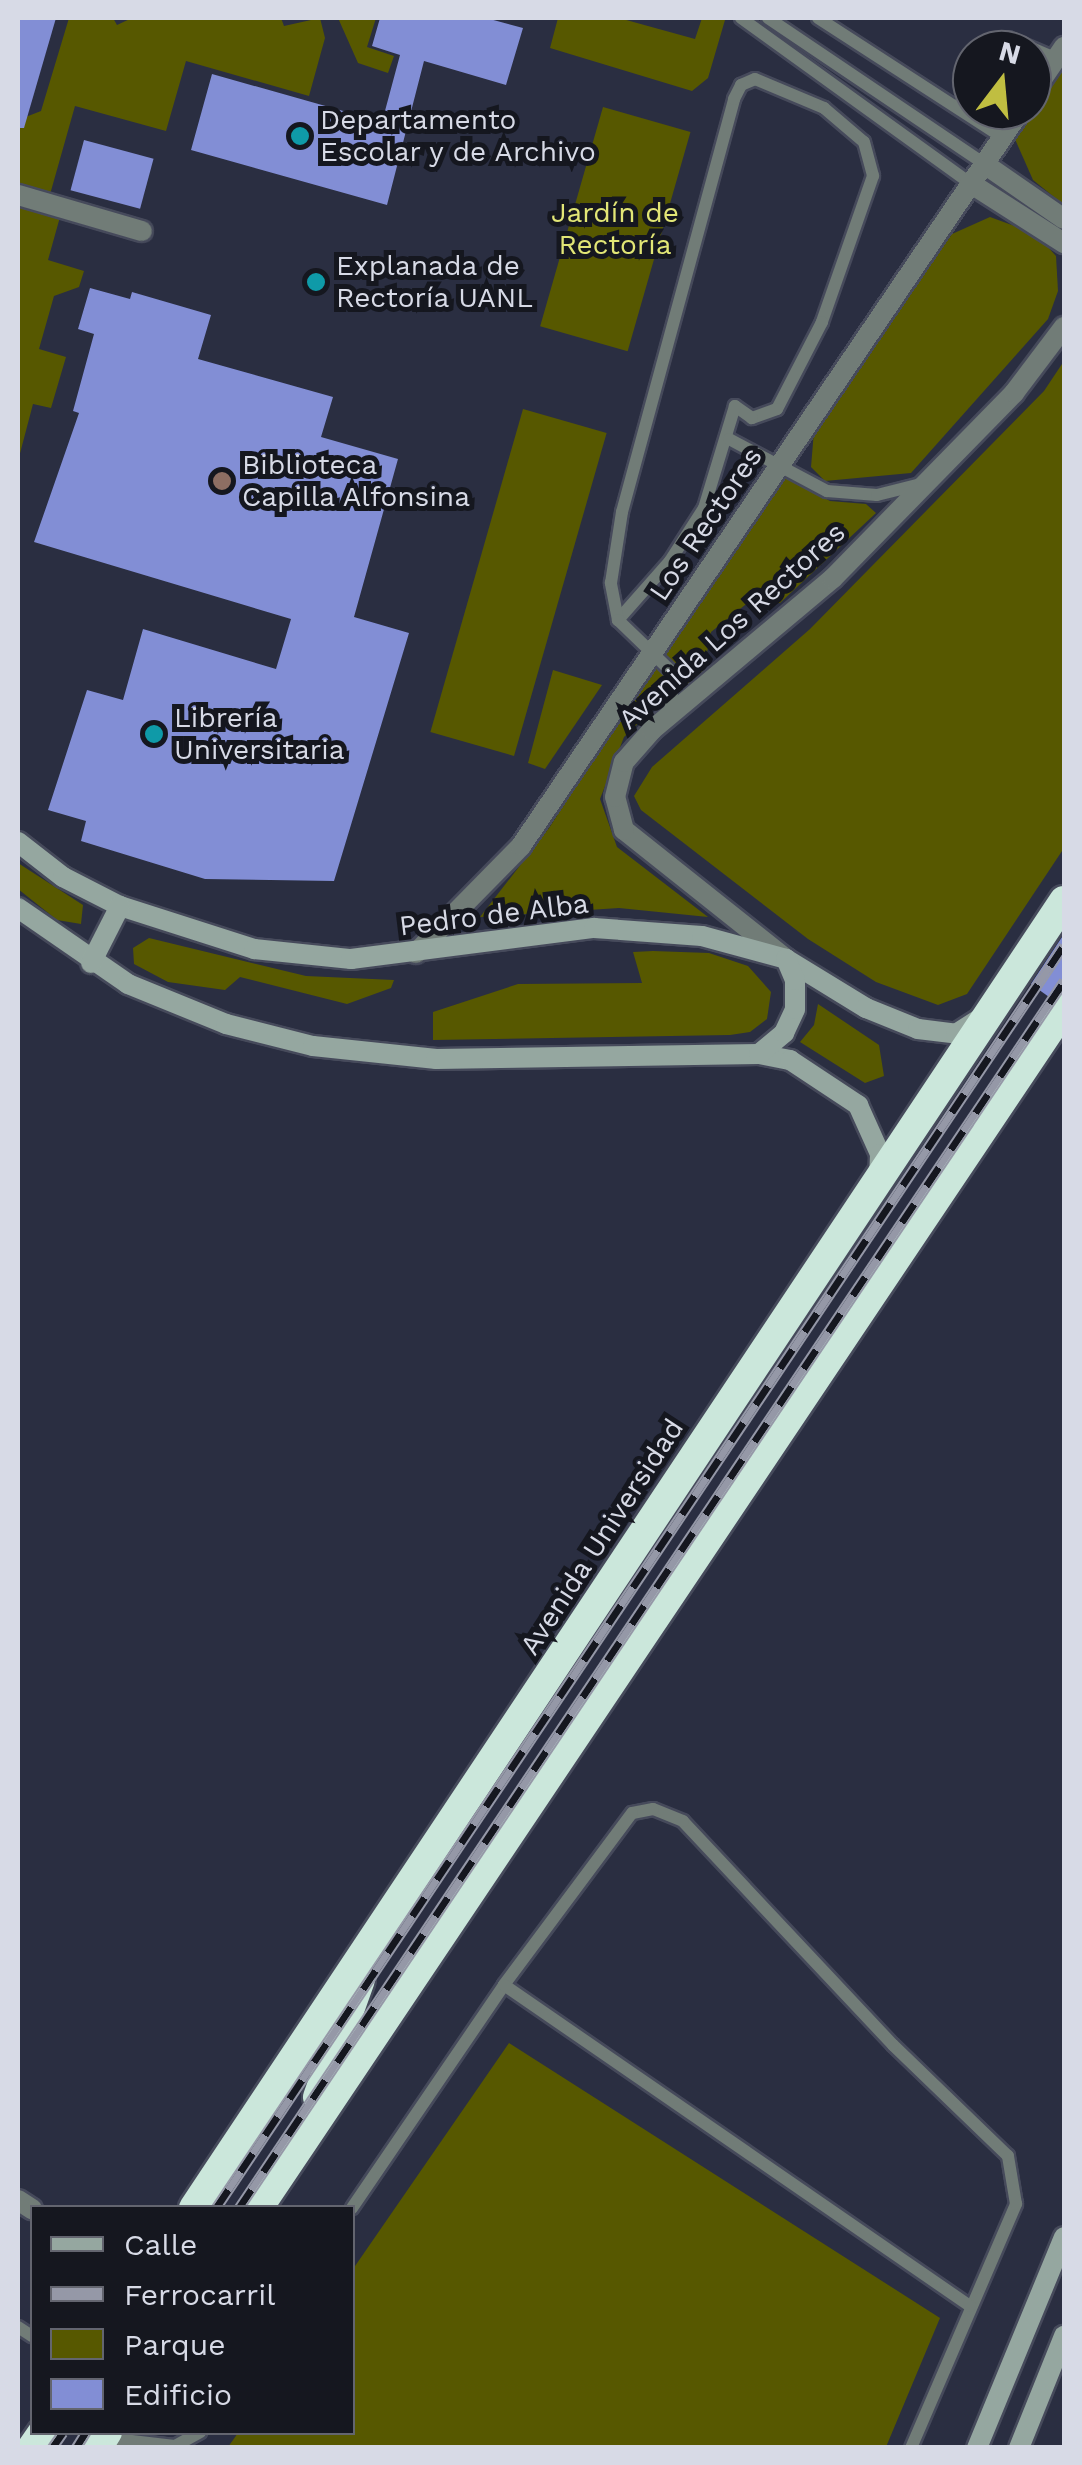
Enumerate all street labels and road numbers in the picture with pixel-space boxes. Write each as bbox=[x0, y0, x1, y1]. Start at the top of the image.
street label: Los Rectores bbox=[642, 441, 770, 607]
street label: Avenida Los Rectores bbox=[612, 515, 852, 737]
street label: Pedro de Alba bbox=[397, 887, 591, 943]
street label: Avenida Universidad bbox=[513, 1412, 691, 1662]

